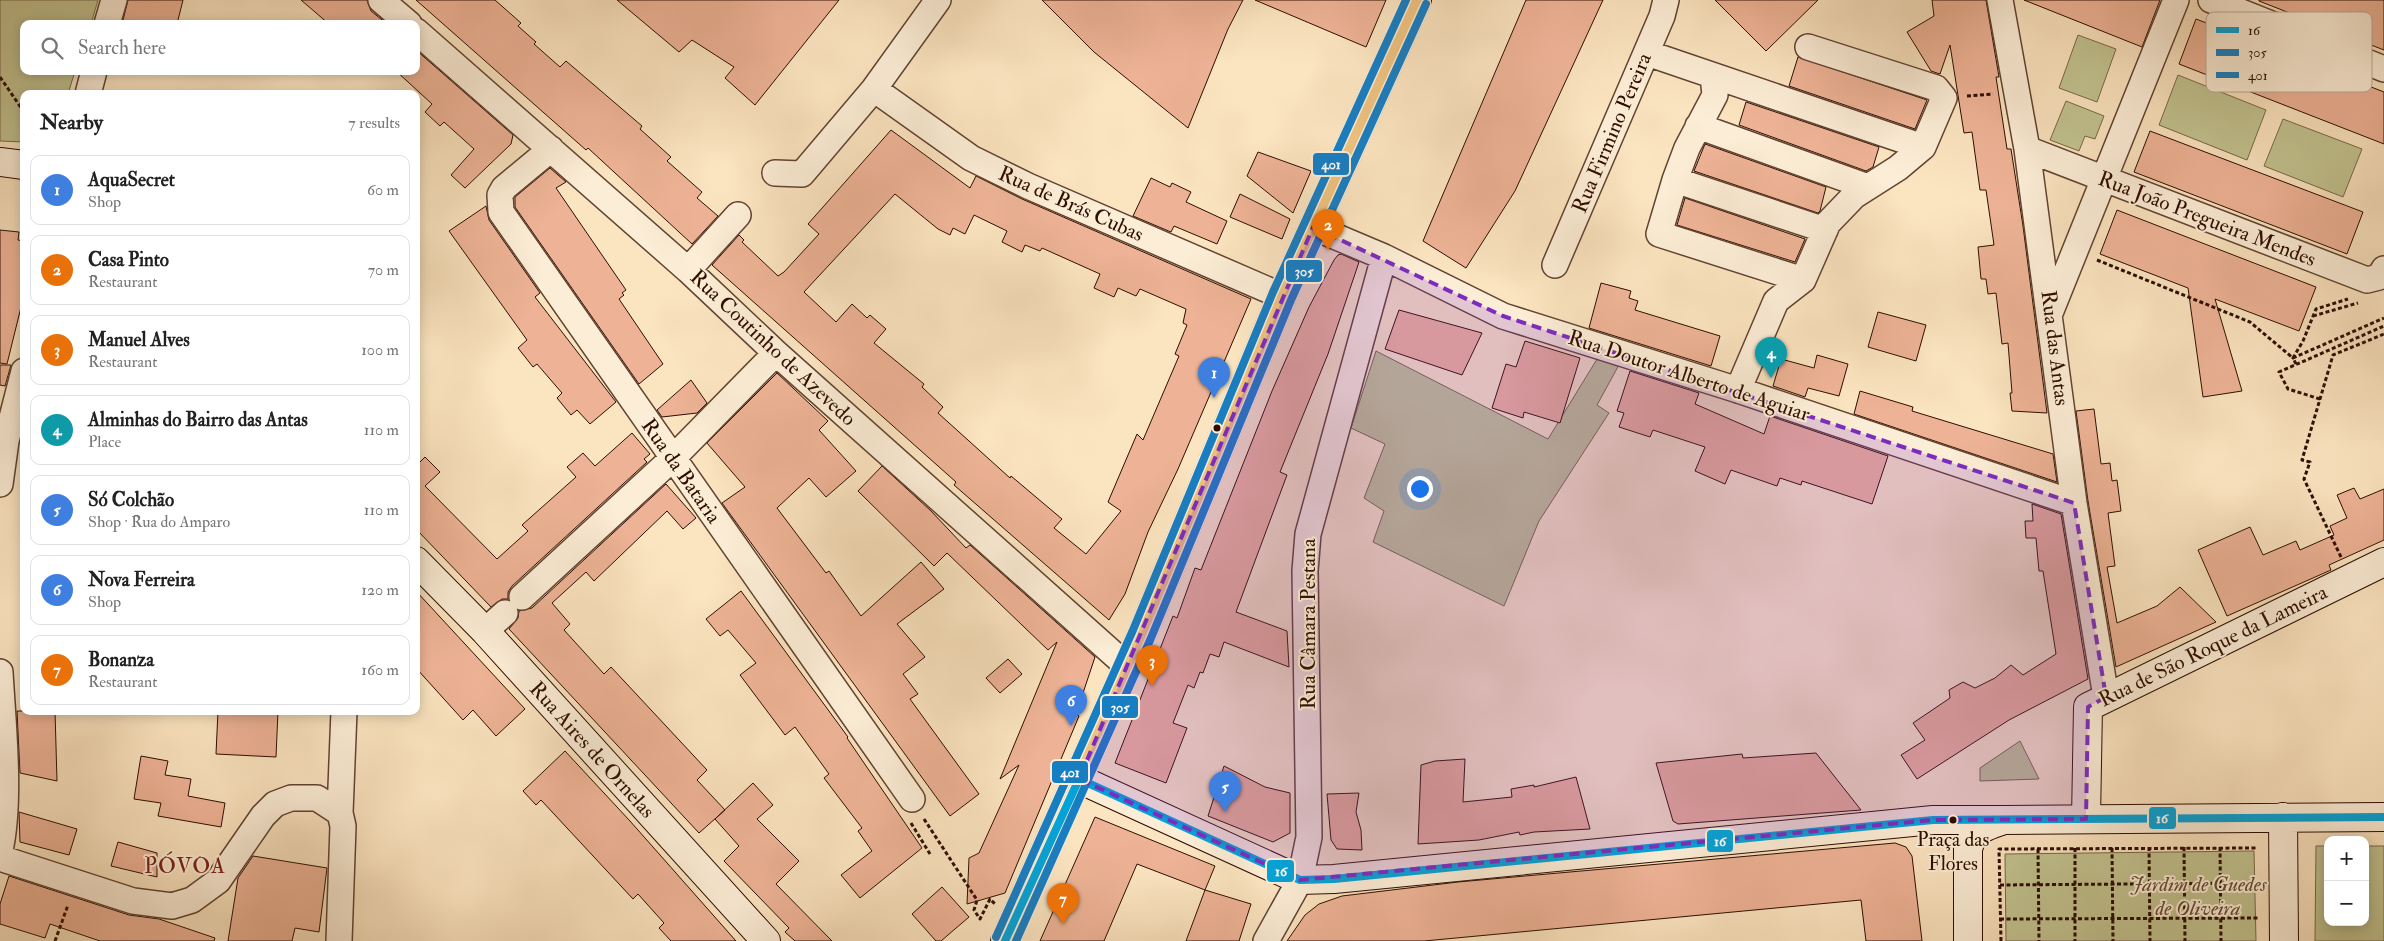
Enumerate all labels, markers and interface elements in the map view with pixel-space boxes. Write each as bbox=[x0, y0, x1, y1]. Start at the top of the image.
legend bbox=[2206, 12, 2372, 92]
search box bbox=[20, 20, 420, 75]
text: 16 bbox=[2248, 22, 2261, 39]
icon: search bbox=[38, 34, 66, 62]
text: Search here bbox=[78, 36, 166, 60]
text: 305 bbox=[2248, 44, 2268, 61]
street label: Rua Firmino Pereira bbox=[1566, 48, 1658, 217]
text: 401 bbox=[2248, 67, 2268, 84]
text: Nearby bbox=[40, 109, 103, 136]
text: 7 results bbox=[348, 113, 400, 133]
line badge: 401 bbox=[1312, 152, 1350, 176]
text: 401 bbox=[1320, 156, 1341, 173]
street label: Rua de Brás Cubas bbox=[994, 160, 1148, 248]
street label: Rua João Pregueira Mendes bbox=[2094, 165, 2320, 273]
text: AquaSecret bbox=[88, 168, 175, 192]
text: 1 bbox=[54, 180, 60, 200]
text: 60 m bbox=[367, 180, 399, 200]
text: Shop bbox=[88, 192, 121, 212]
pin: 2 bbox=[1312, 209, 1344, 250]
text: Casa Pinto bbox=[88, 248, 169, 272]
line badge: 305 bbox=[1285, 259, 1323, 283]
text: 2 bbox=[53, 260, 61, 280]
text: 70 m bbox=[368, 260, 399, 280]
text: 305 bbox=[1295, 263, 1314, 280]
street label: Rua Coutinho de Azevedo bbox=[684, 264, 862, 432]
text: Restaurant bbox=[88, 272, 157, 292]
street label: Rua das Antas bbox=[2035, 289, 2075, 407]
street label: Rua Doutor Alberto de Aguiar bbox=[1565, 324, 1814, 428]
text: Manuel Alves bbox=[88, 328, 190, 352]
pin: 4 bbox=[1755, 337, 1787, 378]
text: 3 bbox=[54, 340, 60, 360]
text: 100 m bbox=[361, 340, 399, 360]
text: Restaurant bbox=[88, 352, 157, 372]
pin: 1 bbox=[1198, 357, 1230, 398]
text: Alminhas do Bairro das Antas bbox=[88, 408, 308, 432]
street label: Rua da Bataria bbox=[635, 413, 727, 529]
text: 4 bbox=[53, 420, 61, 440]
text: 110 m bbox=[364, 420, 399, 440]
unlabelled marker bbox=[1212, 423, 1222, 433]
text: Place bbox=[88, 432, 121, 452]
your location bbox=[1407, 476, 1433, 502]
text: Só Colchão bbox=[88, 488, 174, 512]
text: 5 bbox=[53, 500, 61, 520]
text: 110 m bbox=[364, 500, 399, 520]
text: Shop · Rua do Amparo bbox=[88, 512, 230, 532]
street label: Rua Câmara Pestana bbox=[1295, 538, 1322, 710]
text: Nova Ferreira bbox=[88, 568, 195, 592]
street label: Rua de São Roque da Lameira bbox=[2094, 579, 2332, 713]
text: 6 bbox=[53, 580, 61, 600]
text: 120 m bbox=[361, 580, 399, 600]
text: Shop bbox=[88, 592, 121, 612]
pin: 3 bbox=[1136, 645, 1168, 686]
text: Bonanza bbox=[88, 648, 154, 672]
text: 7 bbox=[53, 660, 61, 680]
text: 160 m bbox=[361, 660, 399, 680]
text: Restaurant bbox=[88, 672, 157, 692]
street label: Rua Aires de Ornelas bbox=[523, 676, 661, 824]
pin: 6 bbox=[1055, 685, 1087, 726]
line badge: 305 bbox=[1101, 695, 1139, 719]
text: 305 bbox=[1111, 699, 1130, 716]
line badge: 401 bbox=[1051, 760, 1089, 784]
text: 401 bbox=[1059, 764, 1080, 781]
pin: 5 bbox=[1209, 771, 1241, 812]
line badge: 16 bbox=[2148, 806, 2177, 830]
text: 16 bbox=[2156, 810, 2169, 827]
marker: Praça das Flores bbox=[1948, 815, 1958, 825]
place label: Praça das Flores bbox=[1917, 827, 1989, 876]
line badge: 16 bbox=[1706, 829, 1734, 853]
text: 16 bbox=[1714, 833, 1727, 850]
map controls bbox=[2324, 836, 2369, 926]
button: + bbox=[2324, 836, 2369, 881]
district label: PÓVOA bbox=[144, 851, 226, 880]
line badge: 16 bbox=[1266, 859, 1295, 883]
text: 16 bbox=[1275, 863, 1288, 880]
park label: Jardim de Guedes de Oliveira bbox=[2130, 871, 2268, 922]
button: − bbox=[2324, 881, 2369, 926]
pin: 7 bbox=[1047, 883, 1079, 924]

